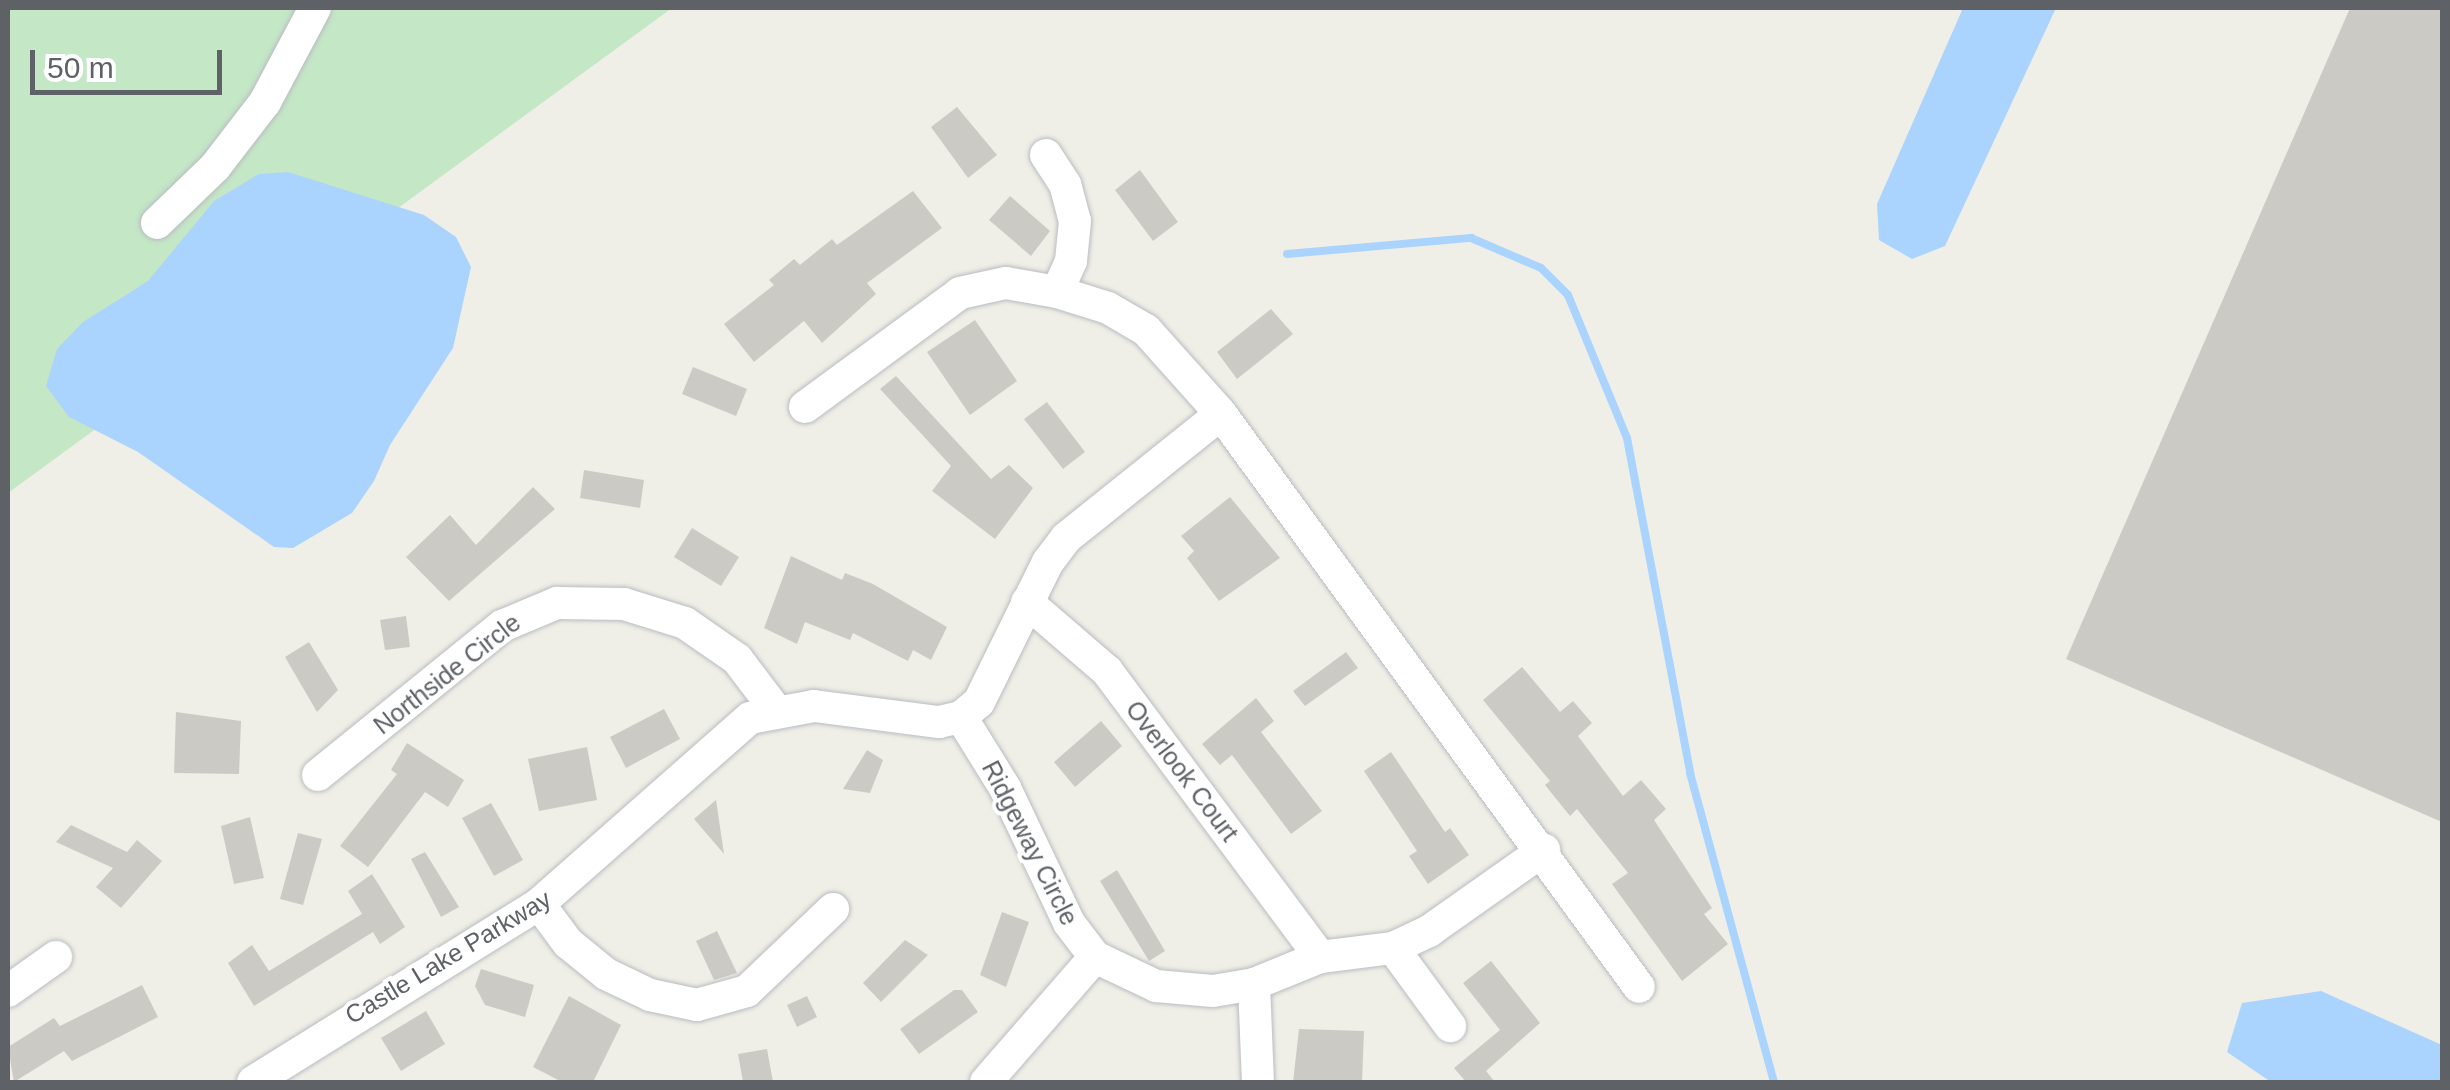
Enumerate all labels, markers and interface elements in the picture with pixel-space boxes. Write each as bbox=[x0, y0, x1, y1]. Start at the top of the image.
scale bar bbox=[35, 30, 228, 92]
text: 50 m bbox=[47, 51, 114, 84]
street label: Northside Circle bbox=[368, 607, 526, 741]
street label: Overlook Court bbox=[1119, 695, 1245, 847]
street label: Ridgeway Circle bbox=[976, 756, 1084, 930]
street label: Castle Lake Parkway bbox=[340, 884, 556, 1030]

